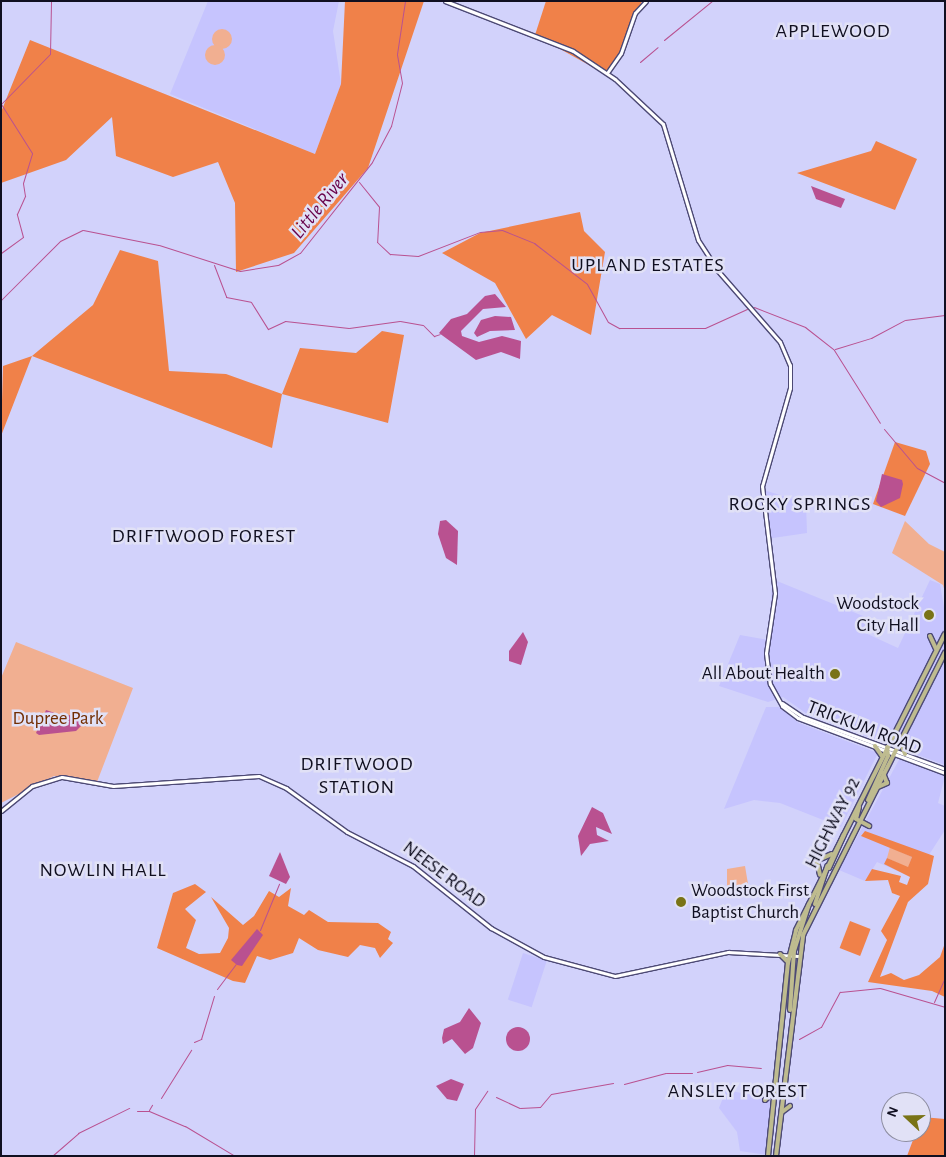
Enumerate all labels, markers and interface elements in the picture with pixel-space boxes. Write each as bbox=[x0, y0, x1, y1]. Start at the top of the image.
district label: APPLEWOOD bbox=[774, 19, 892, 43]
water label: Little River bbox=[286, 168, 354, 244]
district label: UPLAND ESTATES bbox=[570, 253, 726, 277]
district label: ROCKY SPRINGS bbox=[727, 492, 873, 516]
district label: DRIFTWOOD FOREST bbox=[110, 524, 298, 548]
place label: Woodstock City Hall bbox=[836, 593, 919, 637]
marker: Woodstock City Hall bbox=[923, 609, 935, 621]
place label: All About Health bbox=[702, 663, 825, 685]
marker: All About Health bbox=[829, 668, 841, 680]
street label: TRICKUM ROAD bbox=[804, 696, 924, 760]
park label: Dupree Park bbox=[12, 708, 104, 730]
district label: DRIFTWOOD STATION bbox=[299, 752, 415, 799]
street label: HIGHWAY 92 bbox=[800, 774, 866, 872]
street label: NEESE ROAD bbox=[398, 836, 490, 914]
district label: NOWLIN HALL bbox=[38, 858, 168, 882]
place label: Woodstock First Baptist Church bbox=[691, 880, 809, 924]
marker: Woodstock First Baptist Church bbox=[675, 896, 687, 908]
district label: ANSLEY FOREST bbox=[666, 1079, 810, 1103]
north arrow bbox=[881, 1092, 931, 1142]
text: N bbox=[885, 1105, 901, 1119]

